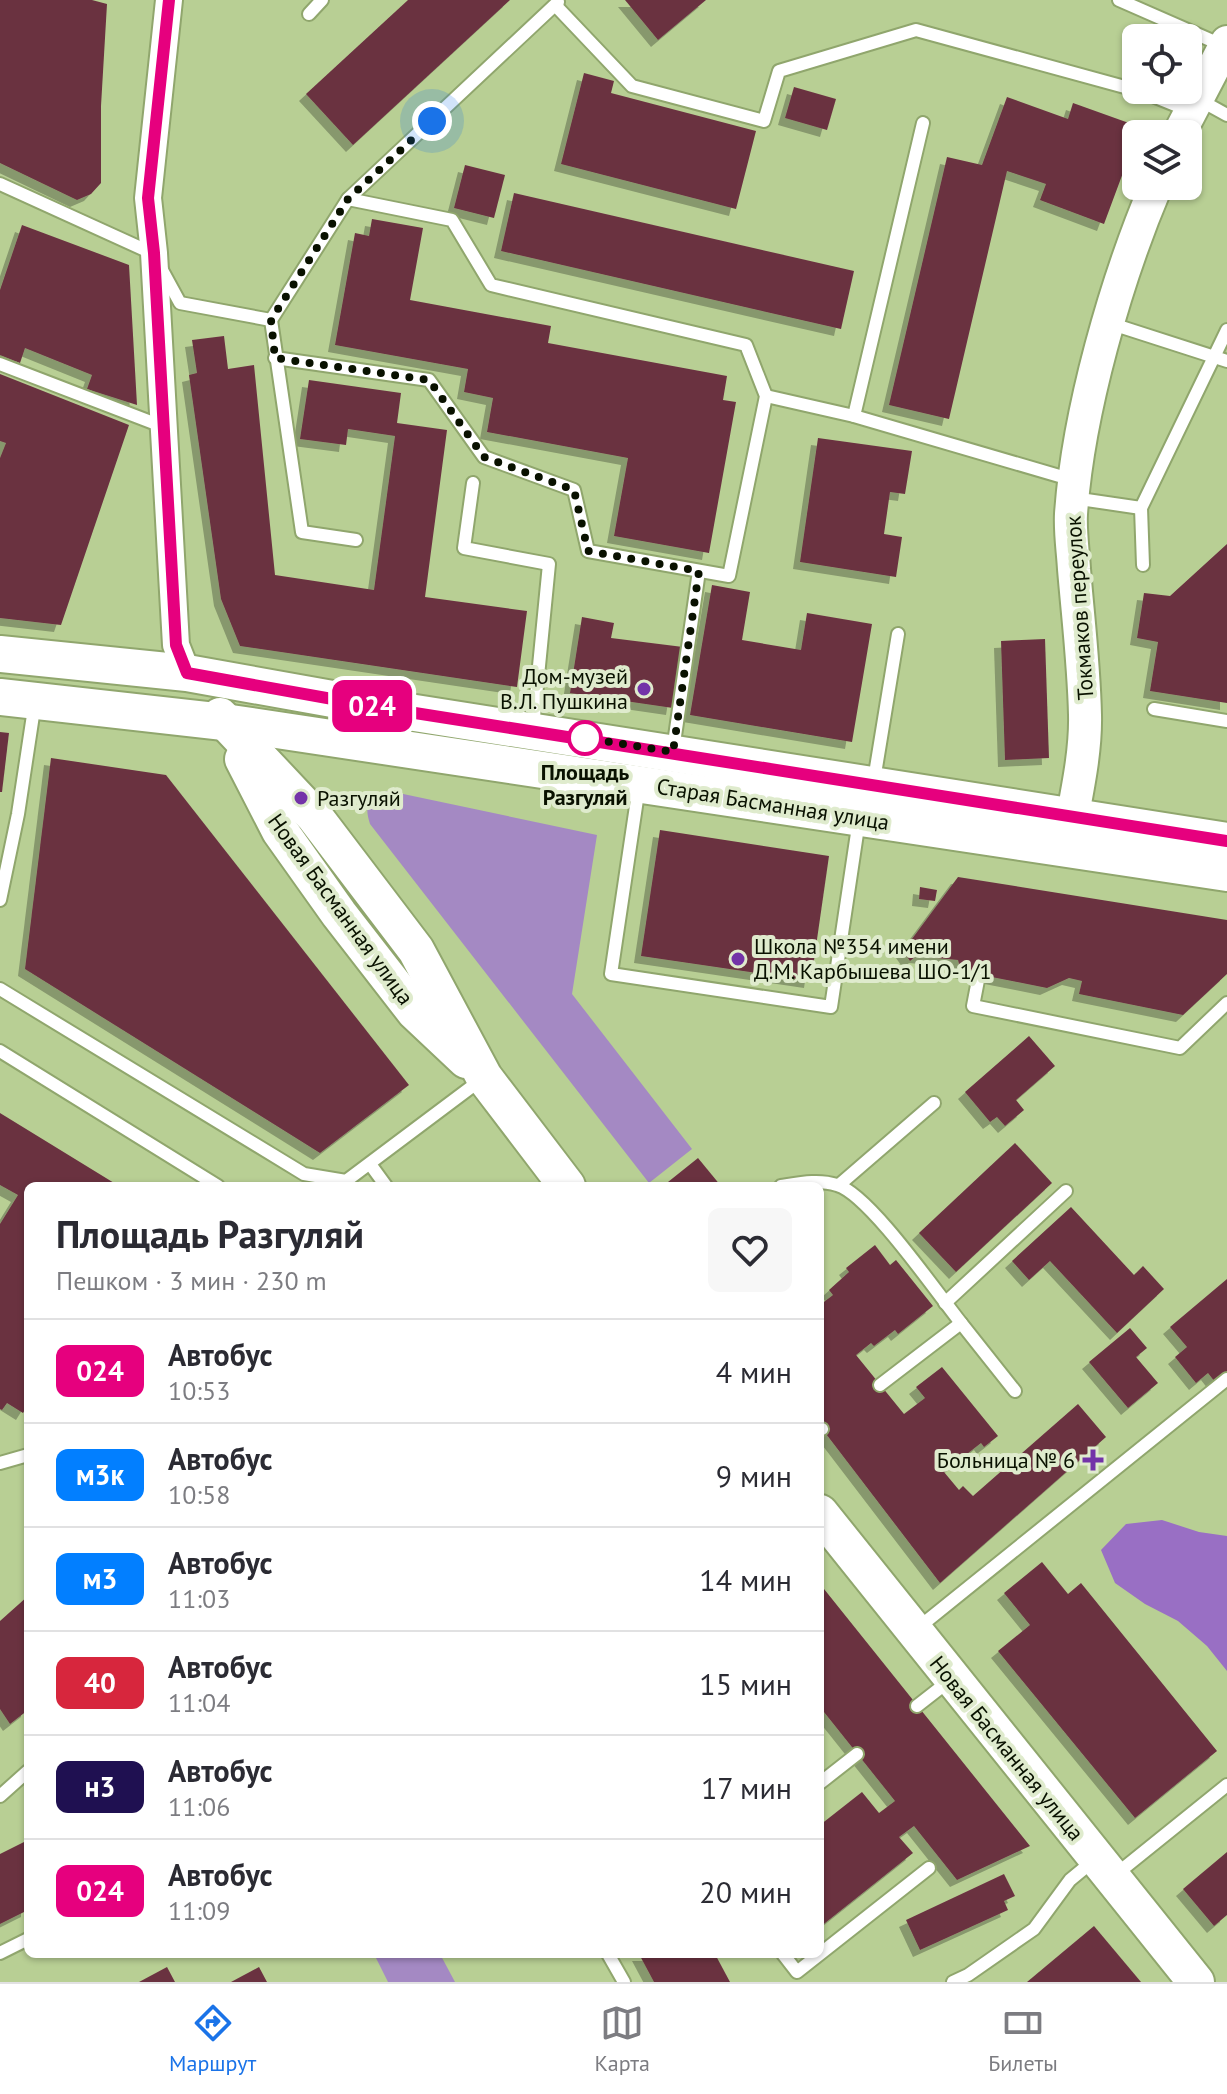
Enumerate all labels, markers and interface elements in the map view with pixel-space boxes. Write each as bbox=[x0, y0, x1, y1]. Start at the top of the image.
map controls bbox=[1122, 24, 1202, 200]
button: locate bbox=[1122, 24, 1202, 104]
your location bbox=[412, 101, 452, 141]
button: layers bbox=[1122, 120, 1202, 200]
street label: Токмаков переулок bbox=[1059, 514, 1099, 701]
place label: Дом-музей В.Л. Пушкина bbox=[500, 662, 628, 715]
line badge: 024 bbox=[326, 680, 418, 732]
marker: Дом-музей В.Л. Пушкина bbox=[635, 680, 653, 698]
text: 024 bbox=[348, 687, 396, 724]
marker: Площадь Разгуляй bbox=[568, 721, 602, 755]
place label: Площадь Разгуляй bbox=[541, 758, 630, 811]
street label: Старая Басманная улица bbox=[655, 772, 891, 836]
place label: Разгуляй bbox=[317, 784, 401, 812]
marker: Разгуляй bbox=[292, 789, 310, 807]
street label: Новая Басманная улица bbox=[262, 808, 420, 1010]
place label: Школа №354 имени Д.М. Карбышева ШО-1/1 bbox=[754, 932, 991, 985]
marker: Школа №354 имени Д.М. Карбышева ШО-1/1 bbox=[729, 950, 747, 968]
button: heart bbox=[708, 1208, 792, 1292]
text: Площадь Разгуляй bbox=[56, 1209, 364, 1258]
text: Пешком · 3 мин · 230 m bbox=[56, 1264, 327, 1297]
text: Автобус bbox=[168, 1335, 273, 1374]
text: 024 bbox=[76, 1352, 124, 1389]
text: 4 мин bbox=[716, 1352, 792, 1391]
text: 10:53 bbox=[168, 1374, 230, 1407]
text: Автобус bbox=[168, 1439, 273, 1478]
place label: Больница № 6 bbox=[937, 1446, 1075, 1474]
marker: Больница № 6 bbox=[1082, 1449, 1104, 1471]
text: м3к bbox=[76, 1456, 124, 1493]
text: 9 мин bbox=[716, 1456, 792, 1495]
text: 10:58 bbox=[168, 1478, 230, 1511]
text: Автобус bbox=[168, 1543, 273, 1582]
text: м3 bbox=[83, 1560, 117, 1597]
text: 14 мин bbox=[699, 1560, 792, 1599]
text: 11:03 bbox=[168, 1582, 230, 1615]
text: Автобус bbox=[168, 1647, 273, 1686]
street label: Новая Басманная улица bbox=[924, 1650, 1090, 1846]
text: 40 bbox=[84, 1664, 116, 1701]
text: 15 мин bbox=[699, 1664, 792, 1703]
text: 11:04 bbox=[168, 1686, 230, 1719]
text: Автобус bbox=[168, 1751, 273, 1790]
text: н3 bbox=[85, 1768, 115, 1805]
text: 17 мин bbox=[701, 1768, 792, 1807]
text: 11:06 bbox=[168, 1790, 230, 1823]
text: Автобус bbox=[168, 1855, 273, 1894]
text: 024 bbox=[76, 1872, 124, 1909]
text: 20 мин bbox=[699, 1872, 792, 1911]
text: 11:09 bbox=[168, 1894, 230, 1927]
tab: Маршрут bbox=[169, 2001, 256, 2077]
tab: Карта bbox=[594, 2001, 650, 2077]
tab: Билеты bbox=[988, 2001, 1058, 2077]

